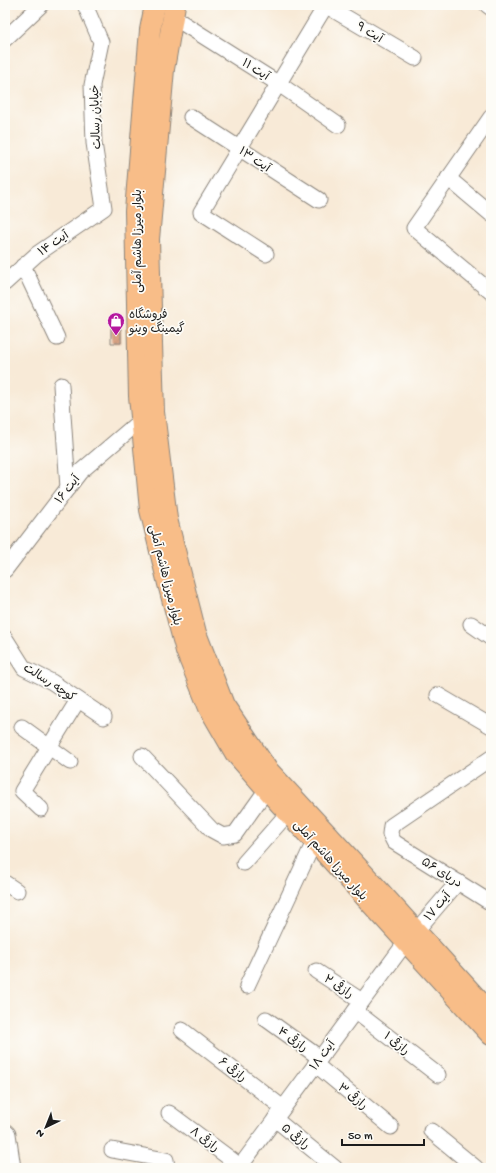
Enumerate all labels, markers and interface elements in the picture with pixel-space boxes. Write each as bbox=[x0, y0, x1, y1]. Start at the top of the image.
street label: آیت ۹ bbox=[353, 20, 386, 48]
street label: آیت ۱۱ bbox=[239, 56, 273, 85]
street label: خیابان رسالت bbox=[88, 84, 105, 150]
street label: آیت ۱۳ bbox=[235, 144, 274, 177]
street label: بلوار میرزا هاشم آملی bbox=[131, 189, 146, 293]
street label: آيت ۱۴ bbox=[36, 228, 73, 260]
place label: فروشگاه گیمینگ وینو bbox=[128, 307, 185, 337]
shop icon: فروشگاه گیمینگ وینو bbox=[106, 311, 126, 336]
street label: آیت ۱۶ bbox=[52, 472, 85, 507]
street label: بلوار میرزا هاشم آملی bbox=[145, 523, 184, 627]
street label: کوچه رسالت bbox=[20, 662, 78, 706]
street label: بلوار میرزا هاشم آملی bbox=[290, 818, 370, 904]
street label: دریای ۵۶ bbox=[418, 855, 464, 892]
street label: آیت ۱۷ bbox=[422, 888, 455, 925]
street label: رازقی ۲ bbox=[321, 971, 356, 1002]
street label: رازقی ۴ bbox=[274, 1024, 311, 1056]
street label: رازقی ۱ bbox=[380, 1029, 413, 1059]
street label: آیت ۱۸ bbox=[307, 1037, 340, 1074]
street label: رازقی ۶ bbox=[215, 1054, 250, 1086]
street label: رازقی ۳ bbox=[334, 1080, 371, 1114]
north arrow bbox=[26, 1107, 66, 1147]
street label: رازقی ۵ bbox=[278, 1120, 313, 1153]
scale bar bbox=[342, 1121, 424, 1147]
street label: رازقی ۸ bbox=[187, 1124, 222, 1156]
text: N bbox=[34, 1126, 47, 1140]
text: 50 m bbox=[348, 1130, 373, 1144]

